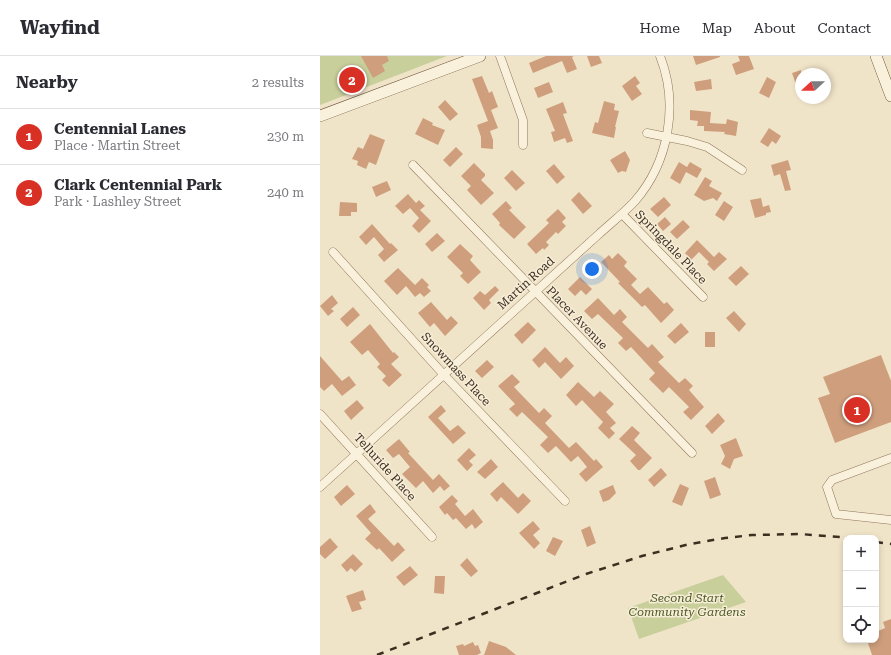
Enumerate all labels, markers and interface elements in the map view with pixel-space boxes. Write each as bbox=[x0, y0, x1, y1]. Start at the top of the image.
text: Wayfind bbox=[20, 16, 100, 39]
text: Home bbox=[639, 20, 680, 36]
text: Map bbox=[702, 20, 732, 36]
text: About bbox=[754, 20, 796, 36]
text: Contact bbox=[818, 20, 871, 36]
pin: 2 bbox=[339, 65, 365, 95]
north arrow bbox=[795, 68, 831, 104]
text: Nearby bbox=[16, 72, 78, 92]
text: 2 results bbox=[252, 75, 304, 90]
text: Centennial Lanes bbox=[54, 120, 186, 138]
text: 1 bbox=[25, 129, 33, 144]
text: 230 m bbox=[267, 129, 304, 144]
text: Place · Martin Street bbox=[54, 138, 180, 153]
text: Clark Centennial Park bbox=[54, 176, 222, 194]
text: 2 bbox=[25, 185, 33, 200]
text: 240 m bbox=[267, 185, 304, 200]
text: Park · Lashley Street bbox=[54, 194, 181, 209]
street label: Springdale Place bbox=[632, 207, 710, 287]
street label: Martin Road bbox=[495, 254, 557, 312]
your location bbox=[582, 259, 602, 279]
street label: Placer Avenue bbox=[543, 284, 611, 353]
street label: Snowmass Place bbox=[418, 329, 494, 409]
pin: 1 bbox=[844, 395, 870, 425]
street label: Telluride Place bbox=[351, 430, 419, 504]
map controls bbox=[843, 535, 879, 643]
button: + bbox=[843, 535, 879, 571]
button: − bbox=[843, 571, 879, 607]
park label: Second Start Community Gardens bbox=[628, 591, 746, 619]
button: locate bbox=[843, 607, 879, 643]

